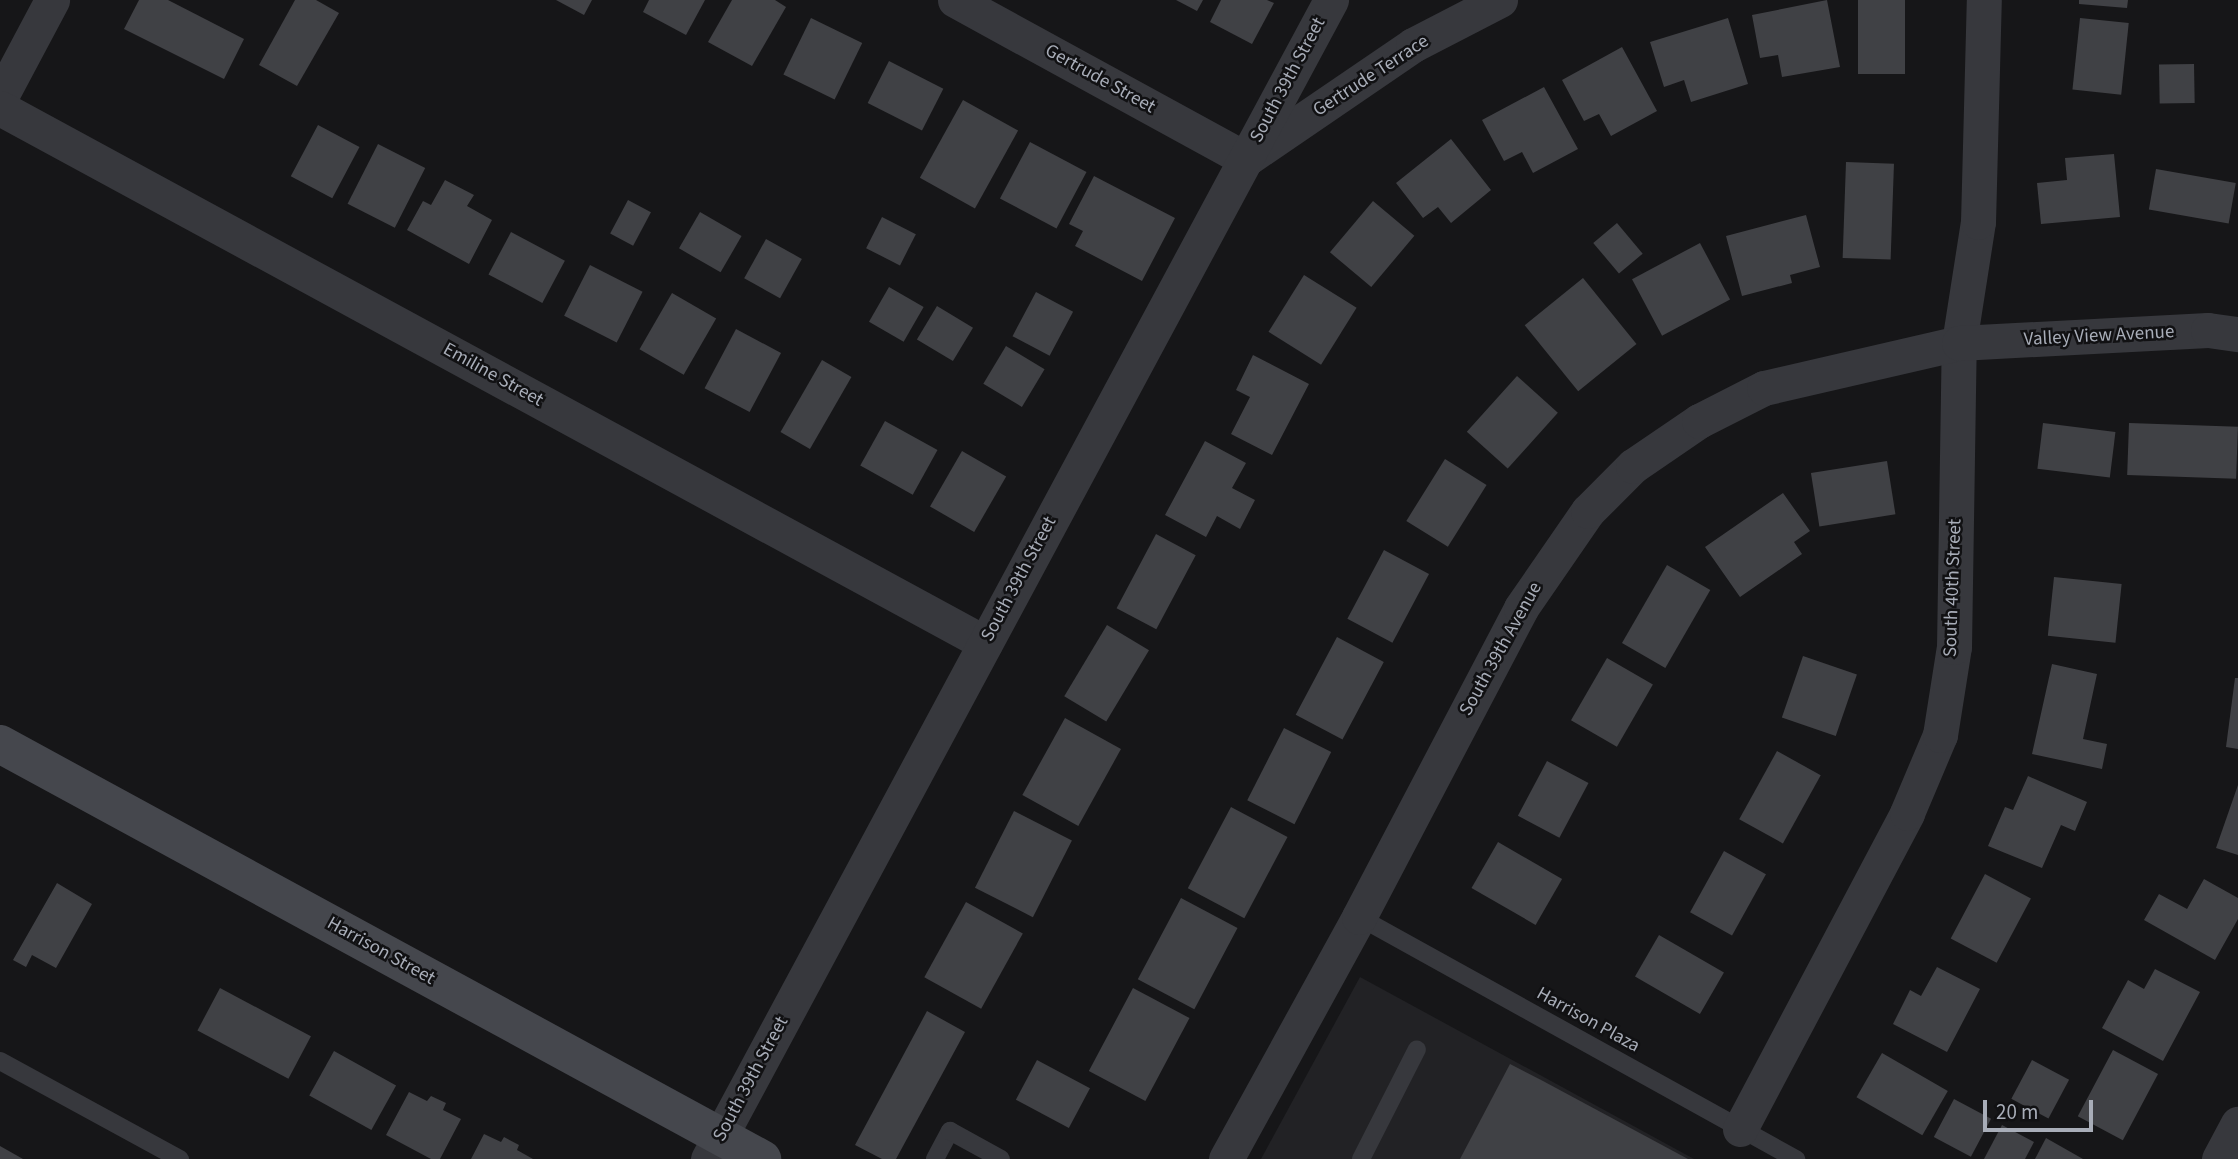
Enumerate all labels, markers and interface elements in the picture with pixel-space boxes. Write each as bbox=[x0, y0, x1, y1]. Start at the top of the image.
street label: South 39th Street bbox=[1245, 14, 1331, 146]
street label: Gertrude Terrace bbox=[1309, 30, 1433, 122]
street label: Gertrude Street bbox=[1041, 39, 1159, 119]
street label: Valley View Avenue bbox=[2023, 321, 2175, 351]
street label: Emiline Street bbox=[439, 338, 547, 412]
street label: South 39th Street bbox=[976, 513, 1062, 645]
street label: South 40th Street bbox=[1939, 518, 1967, 658]
street label: South 39th Avenue bbox=[1455, 578, 1547, 720]
street label: Harrison Street bbox=[323, 912, 439, 990]
street label: Harrison Plaza bbox=[1532, 982, 1644, 1058]
street label: South 39th Street bbox=[708, 1013, 794, 1145]
scale bar bbox=[1986, 1086, 2096, 1130]
text: 20 m bbox=[1996, 1097, 2038, 1127]

